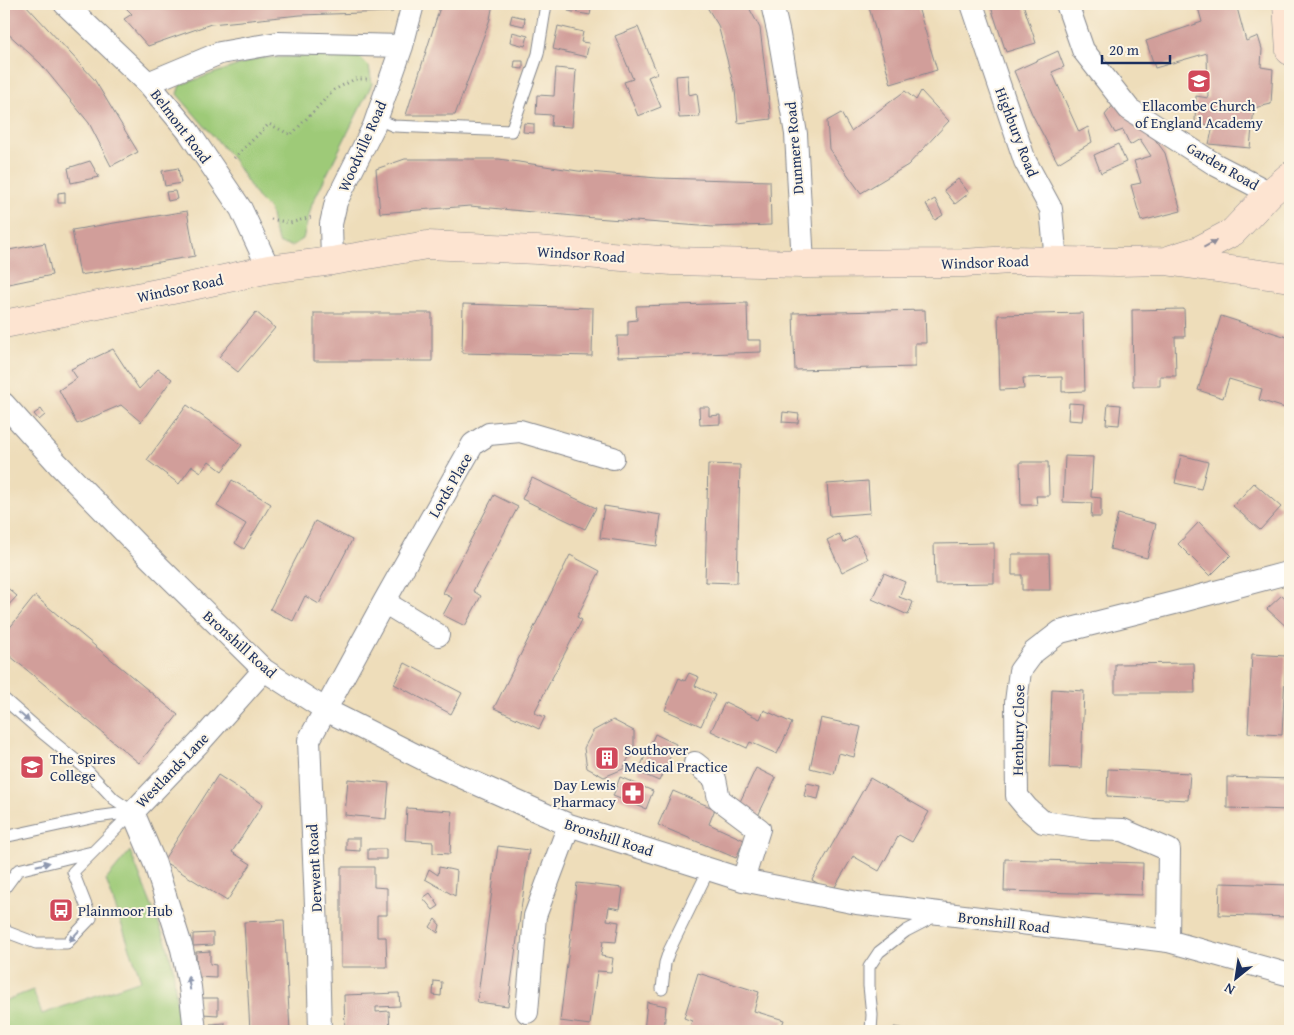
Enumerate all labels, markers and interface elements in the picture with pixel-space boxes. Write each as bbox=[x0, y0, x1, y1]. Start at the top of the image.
scale bar bbox=[1102, 32, 1169, 64]
text: 20 m bbox=[1109, 39, 1140, 60]
school or university icon: Ellacombe Church of England Academy bbox=[1186, 68, 1212, 94]
street label: Highbury Road bbox=[990, 84, 1044, 180]
street label: Belmont Road bbox=[146, 85, 216, 167]
place label: Ellacombe Church of England Academy bbox=[1135, 95, 1263, 133]
street label: Woodville Road bbox=[333, 97, 391, 195]
street label: Dunmere Road bbox=[780, 101, 808, 195]
street label: Garden Road bbox=[1183, 137, 1263, 195]
street label: Windsor Road bbox=[536, 240, 626, 268]
one-way arrow bbox=[1203, 240, 1218, 248]
street label: Windsor Road bbox=[941, 250, 1029, 274]
street label: Windsor Road bbox=[135, 269, 225, 307]
street label: Lords Place bbox=[423, 449, 477, 521]
street label: Bronshill Road bbox=[199, 605, 281, 683]
street label: Henbury Close bbox=[1007, 684, 1029, 776]
one-way arrow bbox=[18, 712, 31, 723]
street label: Westlands Lane bbox=[131, 728, 213, 812]
place label: Southover Medical Practice bbox=[624, 739, 728, 777]
building icon: Southover Medical Practice bbox=[594, 745, 620, 771]
place label: The Spires College bbox=[50, 748, 116, 786]
school or university icon: The Spires College bbox=[19, 754, 45, 780]
place label: Day Lewis Pharmacy bbox=[553, 774, 617, 812]
pharmacy icon: Day Lewis Pharmacy bbox=[620, 780, 646, 806]
street label: Bronshill Road bbox=[562, 813, 656, 861]
street label: Derwent Road bbox=[301, 823, 327, 913]
one-way arrow bbox=[35, 860, 50, 868]
bus stop icon: Plainmoor Hub bbox=[48, 897, 74, 923]
place label: Plainmoor Hub bbox=[78, 900, 173, 921]
street label: Bronshill Road bbox=[957, 906, 1051, 938]
one-way arrow bbox=[68, 929, 80, 941]
north arrow bbox=[1212, 952, 1262, 1002]
one-way arrow bbox=[184, 975, 192, 991]
text: N bbox=[1220, 978, 1239, 1000]

